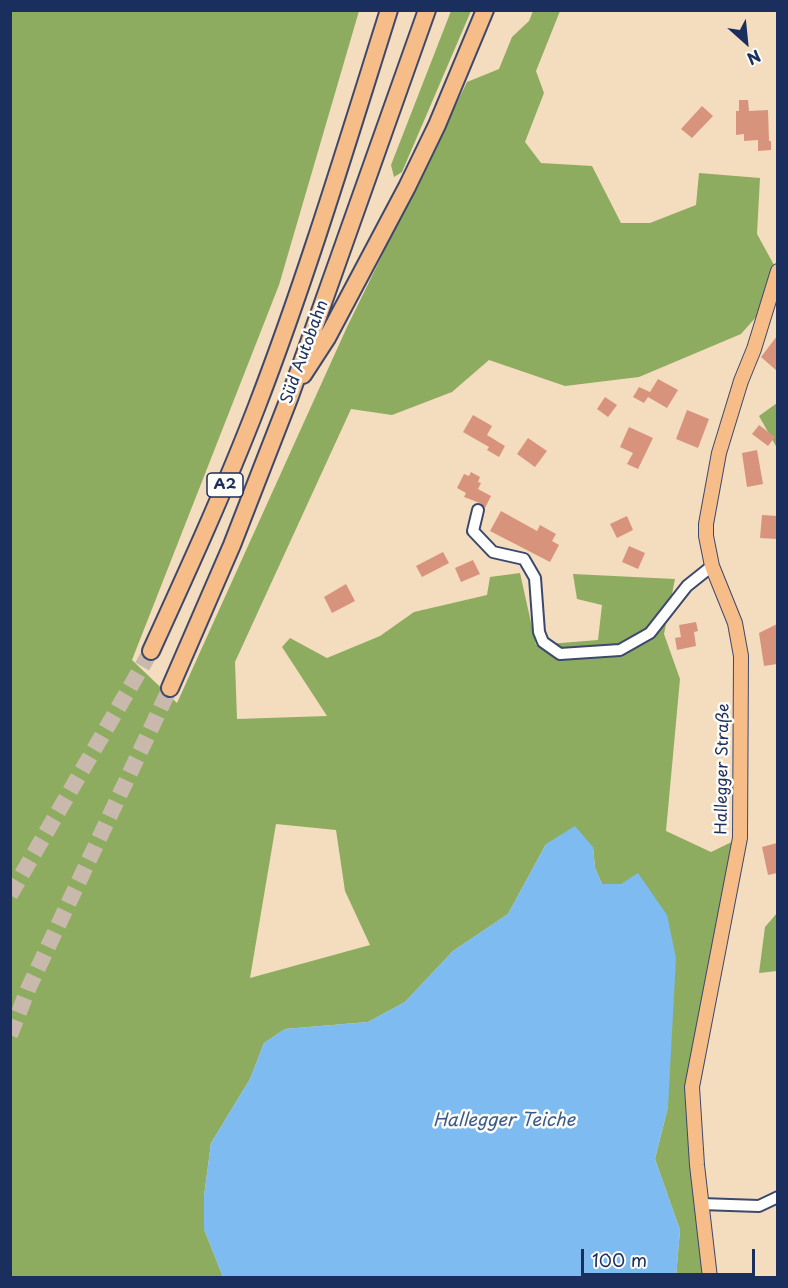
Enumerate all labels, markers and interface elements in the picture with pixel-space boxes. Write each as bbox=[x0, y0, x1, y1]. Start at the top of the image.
north arrow bbox=[716, 12, 776, 72]
text: N bbox=[743, 44, 765, 72]
street label: Süd Autobahn bbox=[277, 298, 333, 406]
road number: A2 bbox=[207, 473, 243, 497]
street label: Hallegger Straße bbox=[712, 703, 734, 835]
water label: Hallegger Teiche bbox=[433, 1110, 575, 1132]
scale bar bbox=[584, 1237, 758, 1275]
text: 100 m bbox=[592, 1246, 647, 1273]

